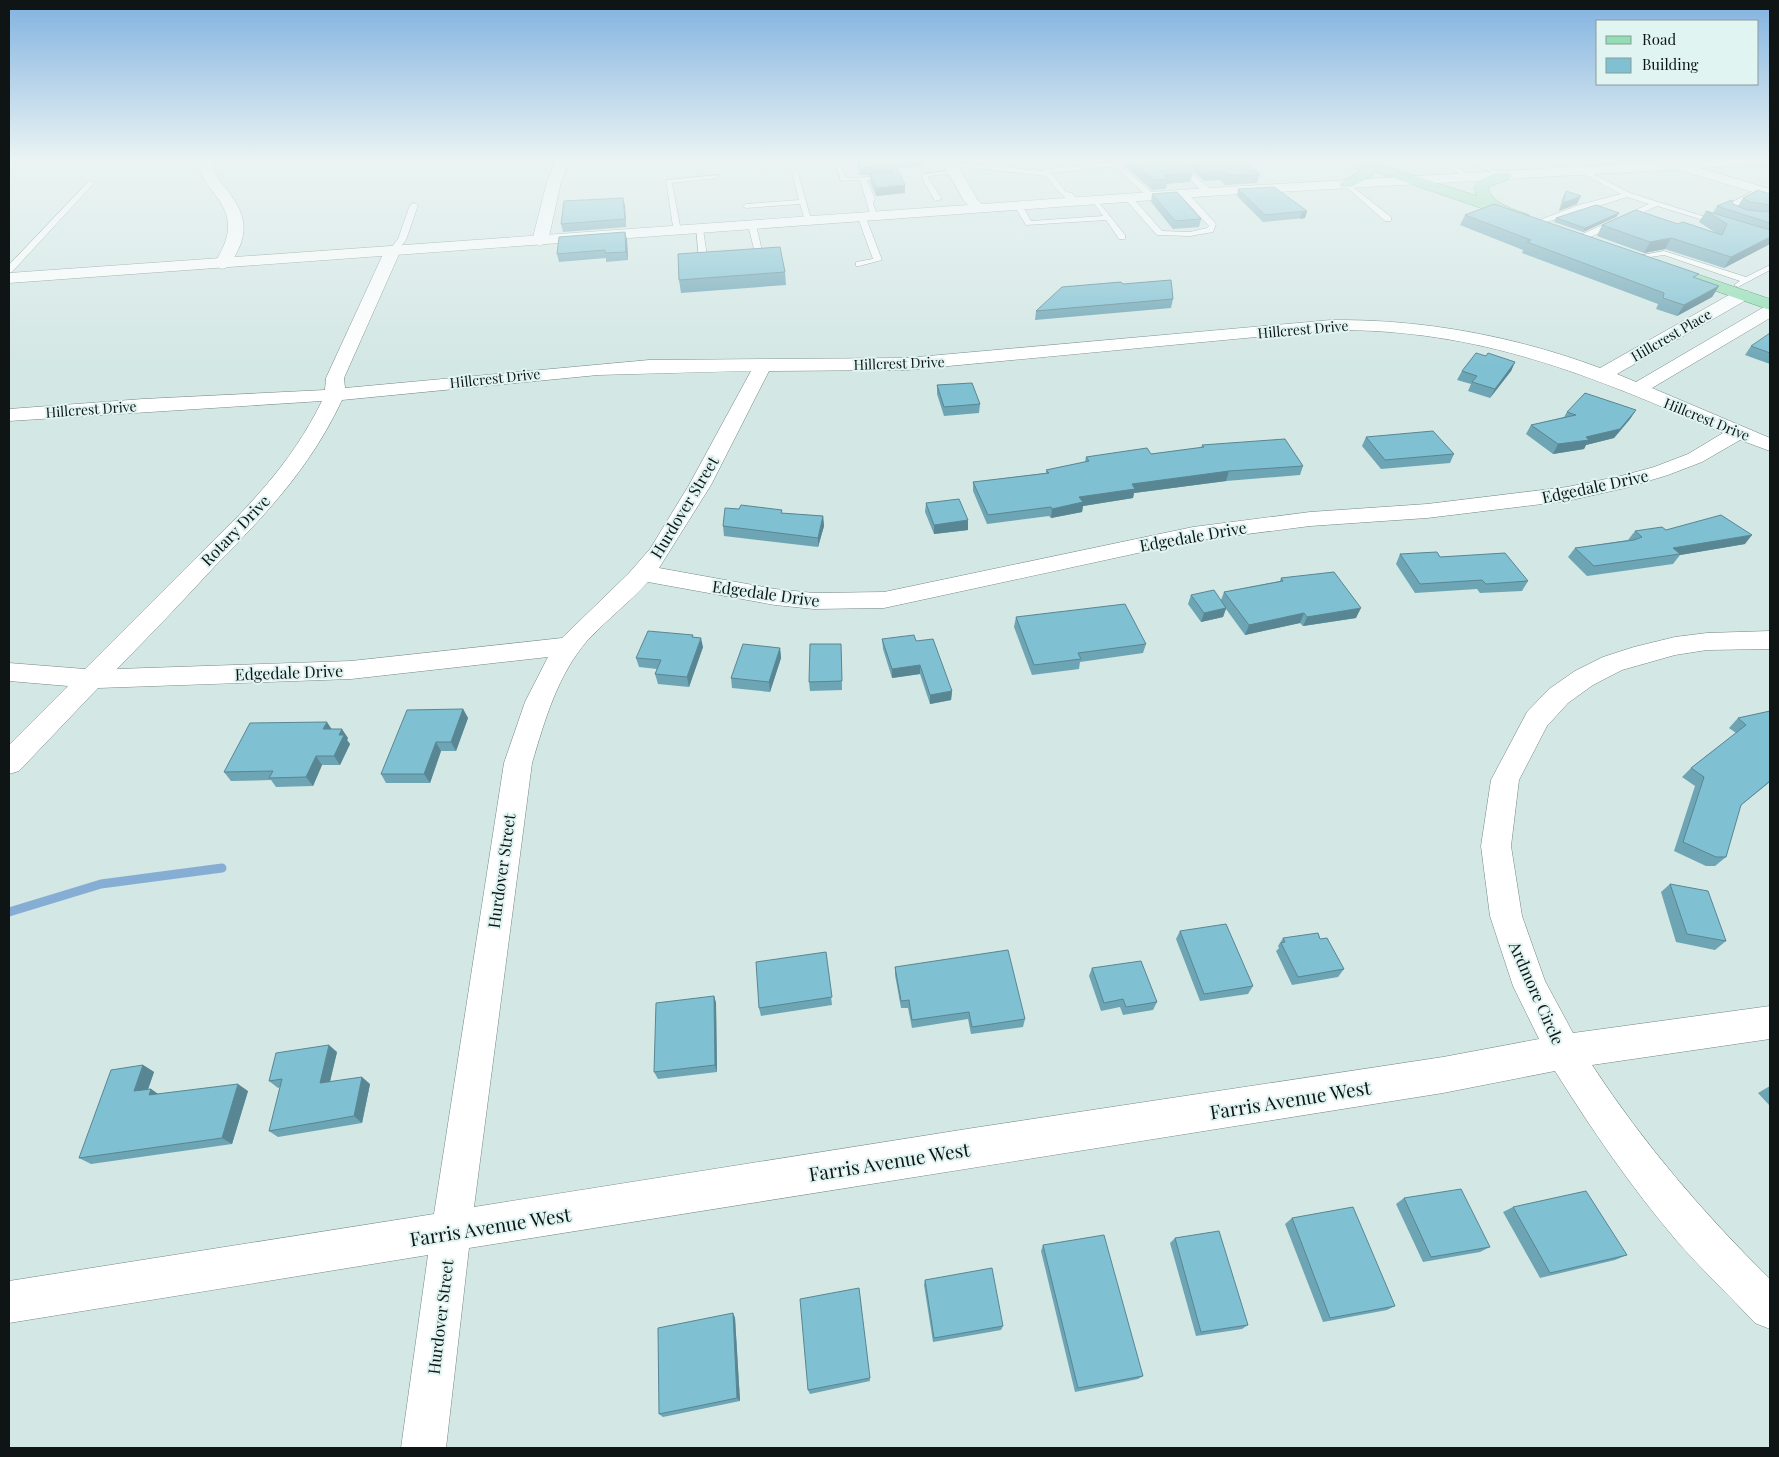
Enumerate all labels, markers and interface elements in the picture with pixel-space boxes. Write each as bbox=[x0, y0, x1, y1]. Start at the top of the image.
legend bbox=[1596, 20, 1759, 85]
text: Road bbox=[1642, 29, 1676, 49]
text: Building bbox=[1642, 54, 1699, 74]
street label: Hillcrest Place bbox=[1627, 304, 1715, 366]
street label: Hillcrest Drive bbox=[1257, 316, 1349, 342]
street label: Hillcrest Drive bbox=[853, 352, 945, 374]
street label: Hillcrest Drive bbox=[449, 364, 541, 392]
street label: Hillcrest Drive bbox=[1661, 393, 1753, 445]
street label: Hillcrest Drive bbox=[45, 396, 137, 422]
street label: Hurdover Street bbox=[645, 452, 723, 562]
street label: Edgedale Drive bbox=[1540, 464, 1650, 508]
street label: Rotary Drive bbox=[196, 490, 274, 570]
street label: Edgedale Drive bbox=[1138, 516, 1248, 556]
street label: Edgedale Drive bbox=[711, 575, 821, 611]
street label: Edgedale Drive bbox=[234, 660, 344, 684]
street label: Hurdover Street bbox=[483, 812, 519, 930]
street label: Ardmore Circle bbox=[1504, 937, 1569, 1048]
street label: Farris Avenue West bbox=[1208, 1073, 1373, 1125]
street label: Farris Avenue West bbox=[807, 1135, 972, 1187]
street label: Farris Avenue West bbox=[408, 1200, 573, 1252]
street label: Hurdover Street bbox=[423, 1258, 457, 1376]

